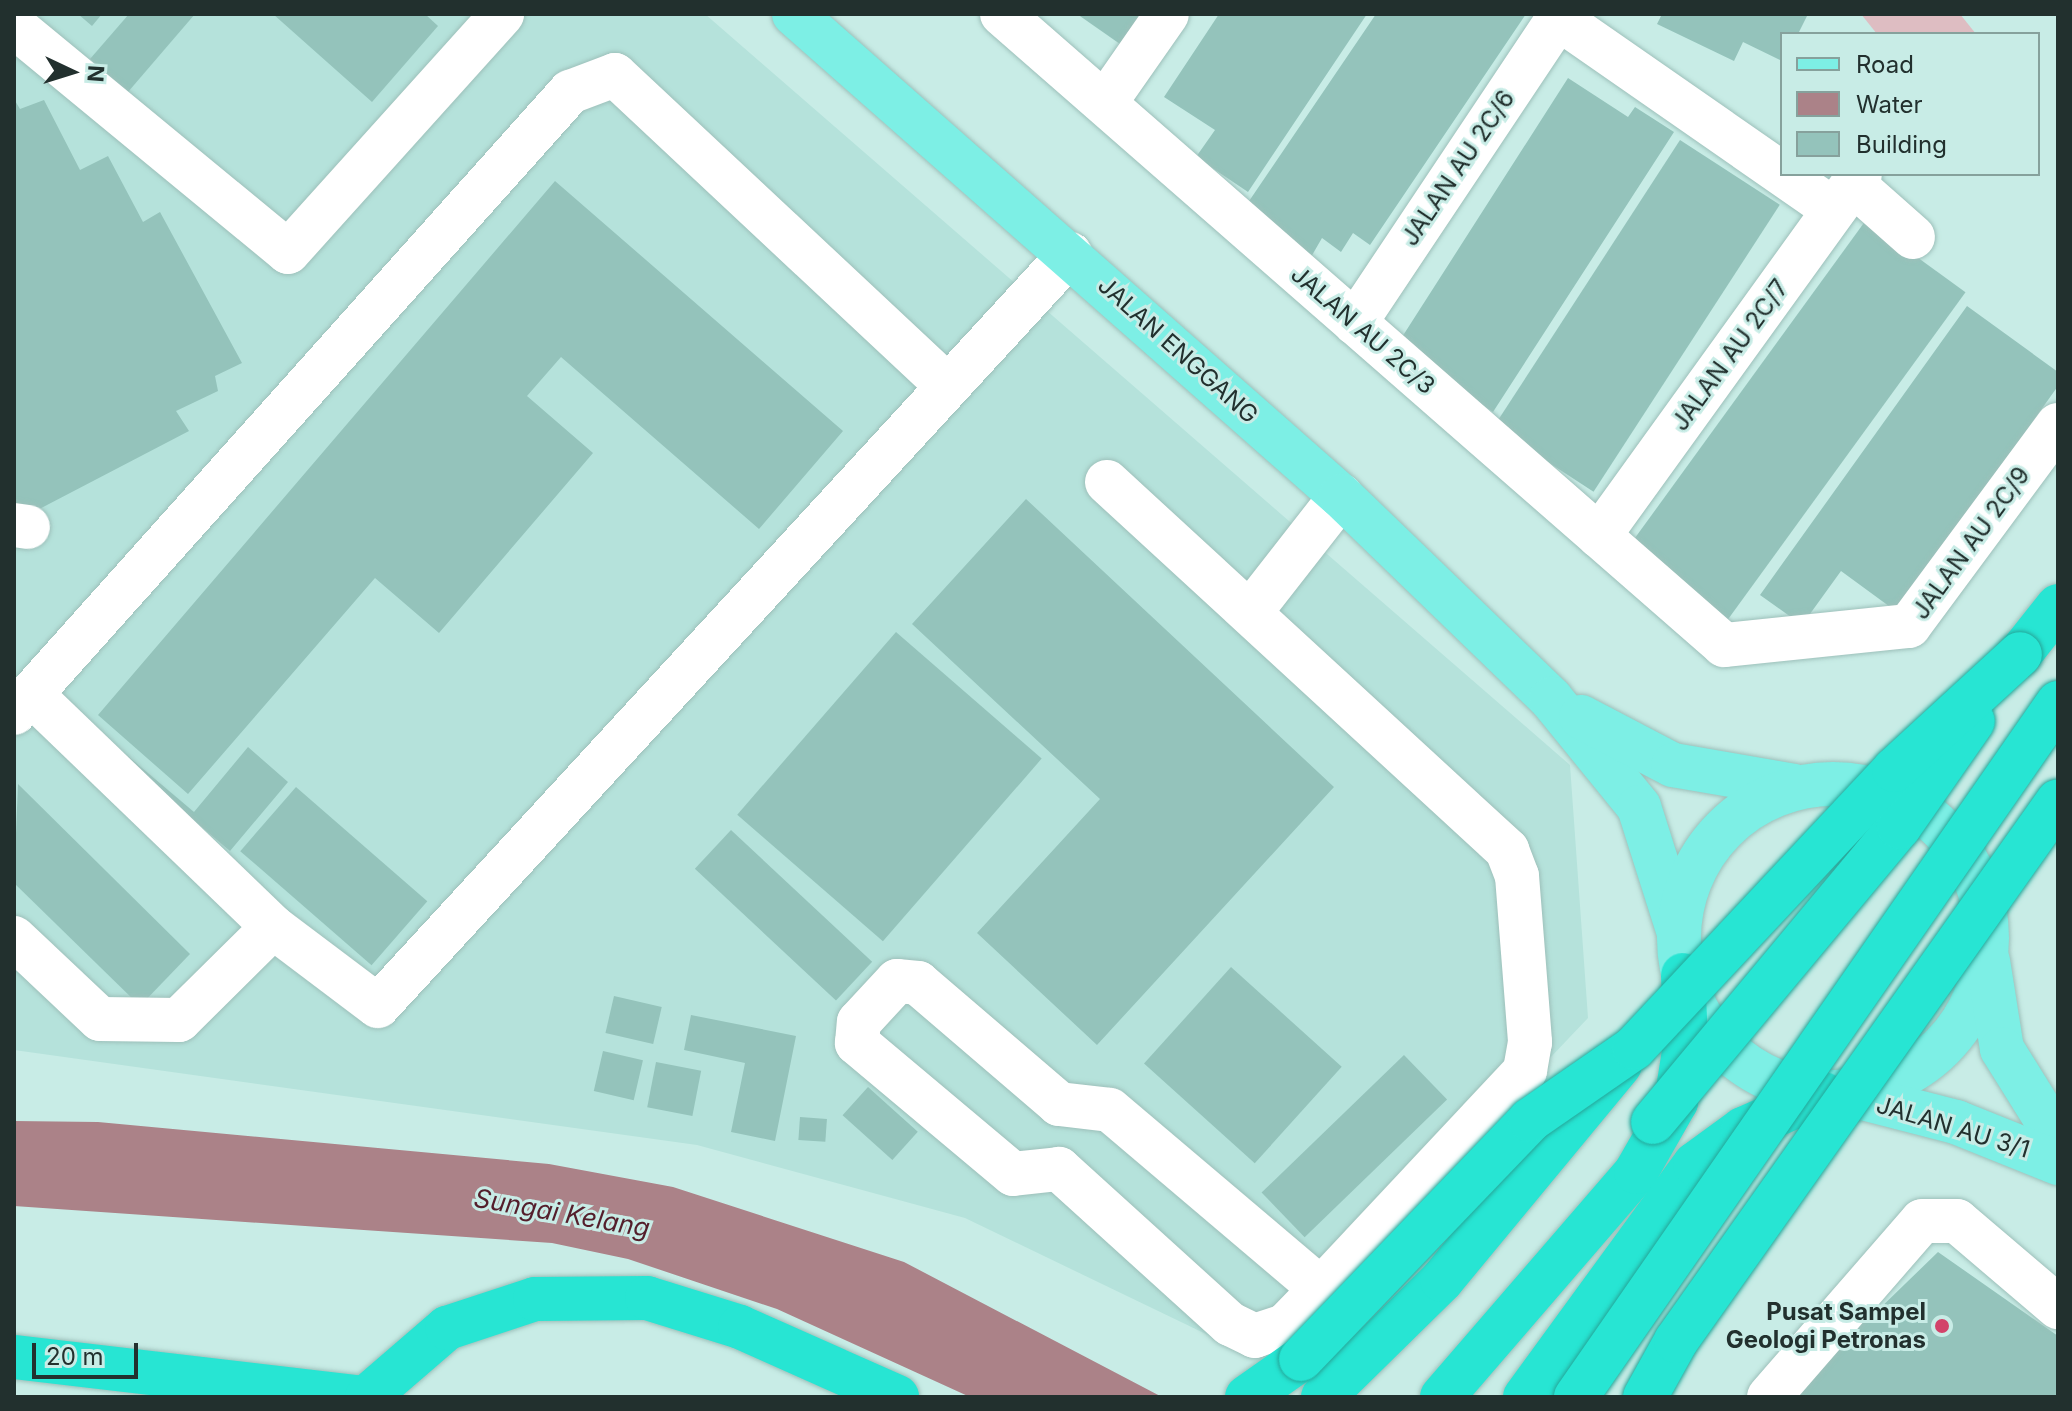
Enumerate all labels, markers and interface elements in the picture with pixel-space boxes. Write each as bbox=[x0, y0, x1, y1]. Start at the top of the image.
north arrow bbox=[32, 32, 112, 112]
legend bbox=[1780, 32, 2040, 176]
text: Road bbox=[1856, 50, 1914, 79]
text: N bbox=[82, 64, 109, 83]
street label: JALAN AU 2C/6 bbox=[1395, 85, 1521, 251]
text: Water bbox=[1856, 90, 1923, 119]
text: Building bbox=[1856, 130, 1947, 159]
street label: JALAN AU 2C/3 bbox=[1285, 260, 1441, 400]
street label: JALAN ENGGANG bbox=[1092, 271, 1264, 429]
street label: JALAN AU 2C/7 bbox=[1665, 274, 1795, 436]
street label: JALAN AU 2C/9 bbox=[1906, 461, 2036, 625]
street label: JALAN AU 3/1 bbox=[1873, 1090, 2033, 1164]
water label: Sungai Kelang bbox=[472, 1182, 652, 1244]
place label: Pusat Sampel Geologi Petronas bbox=[1726, 1298, 1926, 1354]
marker: Pusat Sampel Geologi Petronas bbox=[1933, 1317, 1951, 1335]
scale bar bbox=[36, 1327, 142, 1377]
text: 20 m bbox=[46, 1342, 104, 1371]

